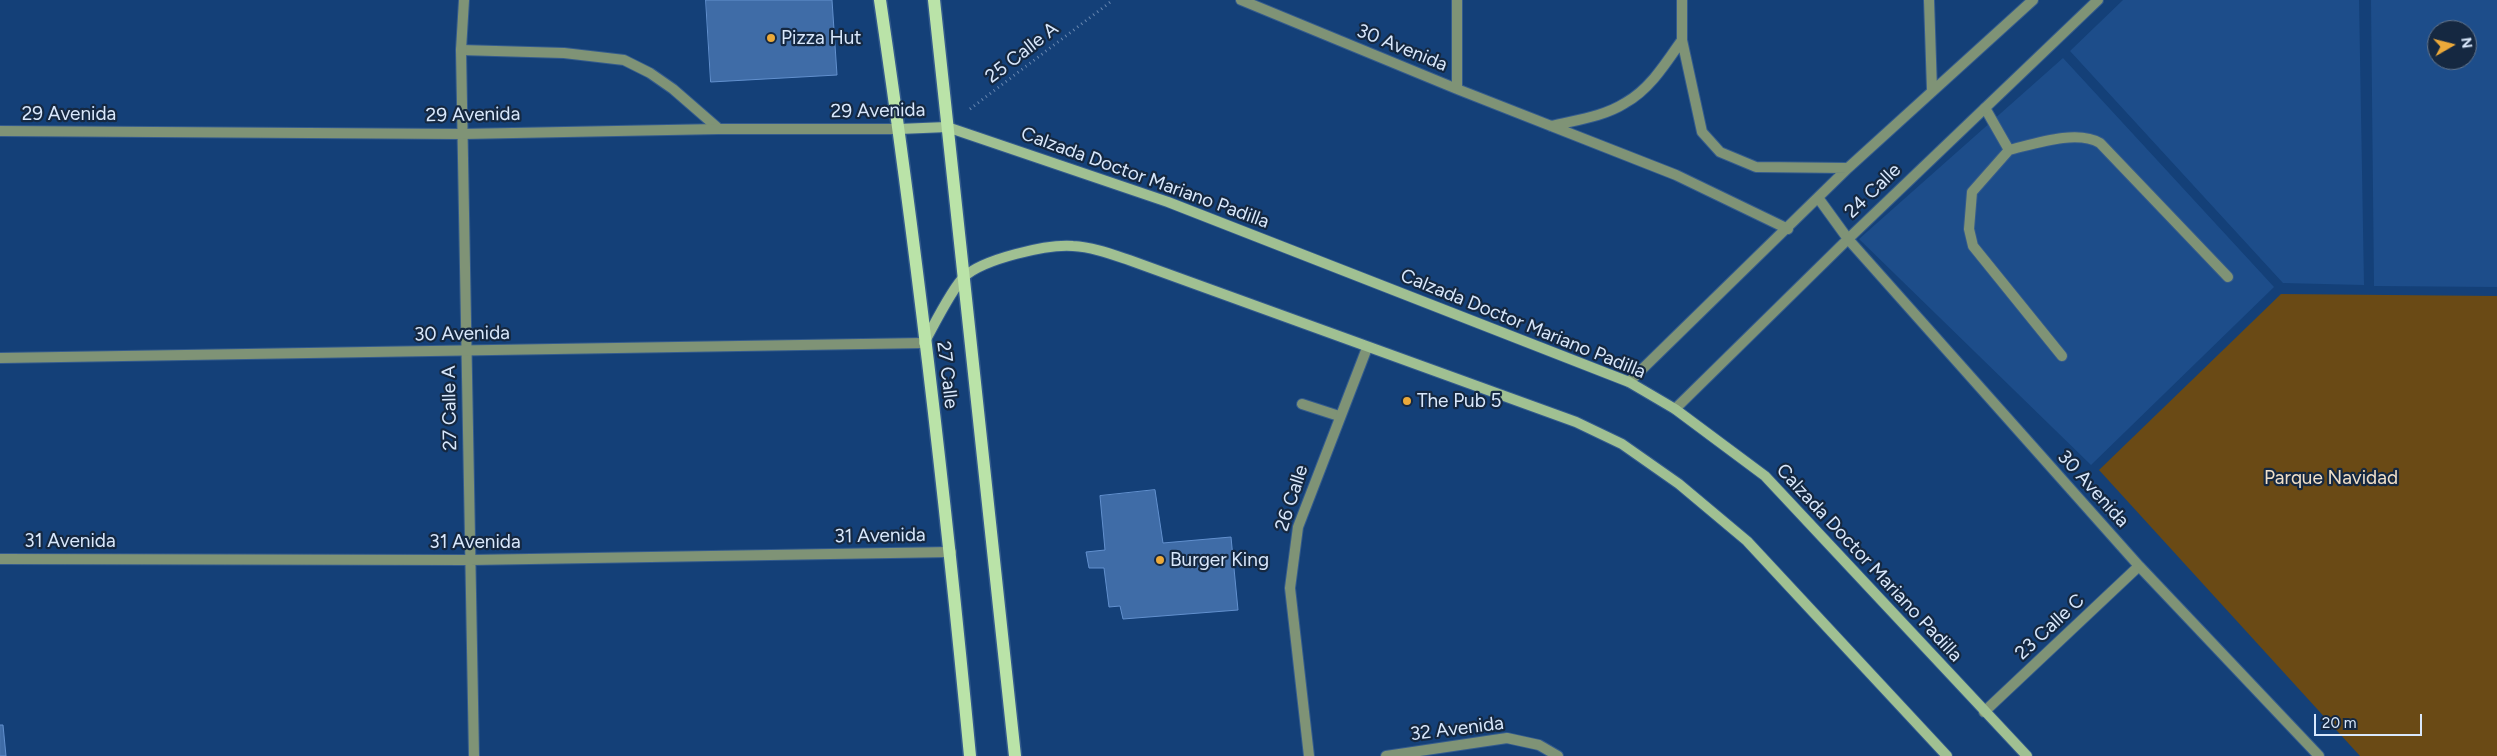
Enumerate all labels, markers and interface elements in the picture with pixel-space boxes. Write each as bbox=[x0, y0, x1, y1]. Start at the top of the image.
street label: 25 Calle A bbox=[981, 18, 1063, 88]
street label: 30 Avenida bbox=[1353, 20, 1451, 76]
north arrow bbox=[2427, 20, 2477, 70]
place label: Pizza Hut bbox=[781, 27, 862, 49]
marker: Pizza Hut bbox=[765, 32, 777, 44]
text: N bbox=[2457, 36, 2476, 50]
street label: 29 Avenida bbox=[831, 99, 925, 123]
street label: 29 Avenida bbox=[22, 103, 116, 125]
street label: 29 Avenida bbox=[426, 103, 520, 127]
street label: Calzada Doctor Mariano Padilla bbox=[1018, 122, 1272, 234]
street label: 24 Calle bbox=[1840, 159, 1906, 223]
street label: Calzada Doctor Mariano Padilla bbox=[1397, 264, 1649, 384]
street label: 30 Avenida bbox=[414, 322, 510, 346]
street label: 27 Calle bbox=[932, 340, 962, 410]
street label: 27 Calle A bbox=[438, 365, 462, 451]
place label: The Pub 5 bbox=[1417, 390, 1501, 412]
marker: The Pub 5 bbox=[1401, 395, 1413, 407]
street label: 30 Avenida bbox=[2053, 446, 2133, 532]
street label: Calzada Doctor Mariano Padilla bbox=[1771, 459, 1967, 667]
street label: 26 Calle bbox=[1271, 462, 1313, 534]
park label: Parque Navidad bbox=[2264, 467, 2398, 489]
street label: 31 Avenida bbox=[834, 524, 926, 548]
street label: 31 Avenida bbox=[24, 530, 116, 552]
street label: 31 Avenida bbox=[429, 531, 521, 553]
place label: Burger King bbox=[1170, 549, 1269, 571]
marker: Burger King bbox=[1154, 554, 1166, 566]
street label: 23 Calle C bbox=[2011, 589, 2089, 665]
scale bar bbox=[2317, 704, 2424, 736]
street label: 32 Avenida bbox=[1409, 712, 1505, 746]
text: 20 m bbox=[2322, 714, 2356, 732]

